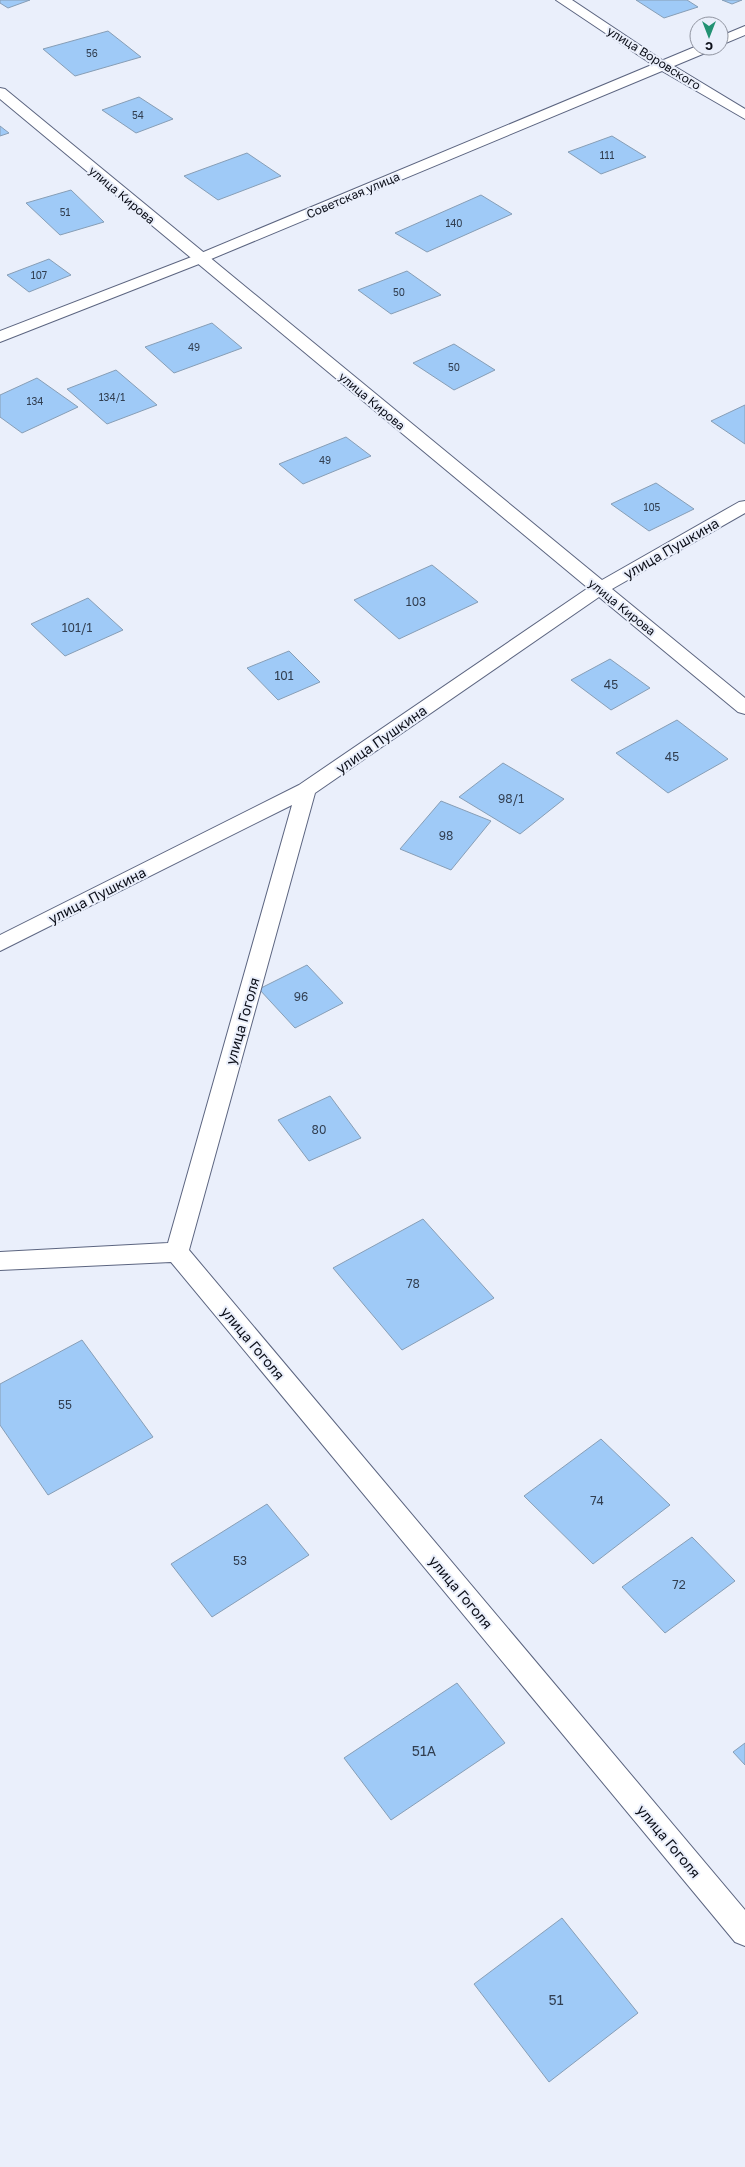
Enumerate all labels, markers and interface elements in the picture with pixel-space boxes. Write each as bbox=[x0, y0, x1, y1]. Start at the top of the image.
north arrow bbox=[689, 16, 729, 56]
street label: улица Воровского bbox=[604, 23, 704, 93]
text: С bbox=[705, 40, 713, 53]
house number: 56 bbox=[86, 47, 98, 59]
house number: 54 bbox=[132, 109, 144, 121]
house number: 111 bbox=[600, 149, 614, 161]
street label: улица Кирова bbox=[86, 163, 158, 227]
street label: Советская улица bbox=[304, 169, 402, 221]
house number: 51 bbox=[60, 206, 70, 218]
house number: 140 bbox=[445, 217, 463, 229]
house number: 107 bbox=[31, 269, 47, 281]
house number: 50 bbox=[393, 286, 405, 298]
house number: 49 bbox=[188, 341, 200, 353]
house number: 50 bbox=[448, 361, 460, 373]
street label: улица Кирова bbox=[336, 369, 408, 433]
house number: 134/1 bbox=[99, 391, 125, 403]
house number: 134 bbox=[27, 395, 43, 407]
house number: 49 bbox=[319, 454, 331, 466]
house number: 105 bbox=[644, 501, 661, 513]
street label: улица Пушкина bbox=[620, 514, 722, 582]
street label: улица Кирова bbox=[585, 575, 659, 639]
house number: 103 bbox=[406, 594, 426, 609]
house number: 101/1 bbox=[62, 620, 93, 635]
house number: 101 bbox=[274, 668, 294, 683]
house number: 45 bbox=[604, 677, 618, 692]
street label: улица Пушкина bbox=[332, 701, 430, 777]
house number: 45 bbox=[665, 749, 679, 764]
house number: 98/1 bbox=[498, 791, 524, 806]
house number: 98 bbox=[439, 828, 453, 843]
street label: улица Пушкина bbox=[45, 863, 149, 927]
street label: улица Гоголя bbox=[221, 975, 263, 1067]
house number: 96 bbox=[294, 989, 308, 1004]
house number: 80 bbox=[312, 1122, 326, 1137]
house number: 78 bbox=[406, 1276, 420, 1291]
street label: улица Гоголя bbox=[218, 1303, 288, 1383]
house number: 55 bbox=[58, 1397, 72, 1412]
house number: 74 bbox=[590, 1493, 604, 1508]
street label: улица Гоголя bbox=[426, 1552, 496, 1632]
house number: 53 bbox=[233, 1553, 247, 1568]
house number: 72 bbox=[672, 1577, 686, 1592]
house number: 51А bbox=[412, 1742, 437, 1759]
street label: улица Гоголя bbox=[634, 1801, 704, 1881]
house number: 51 bbox=[549, 1991, 564, 2008]

